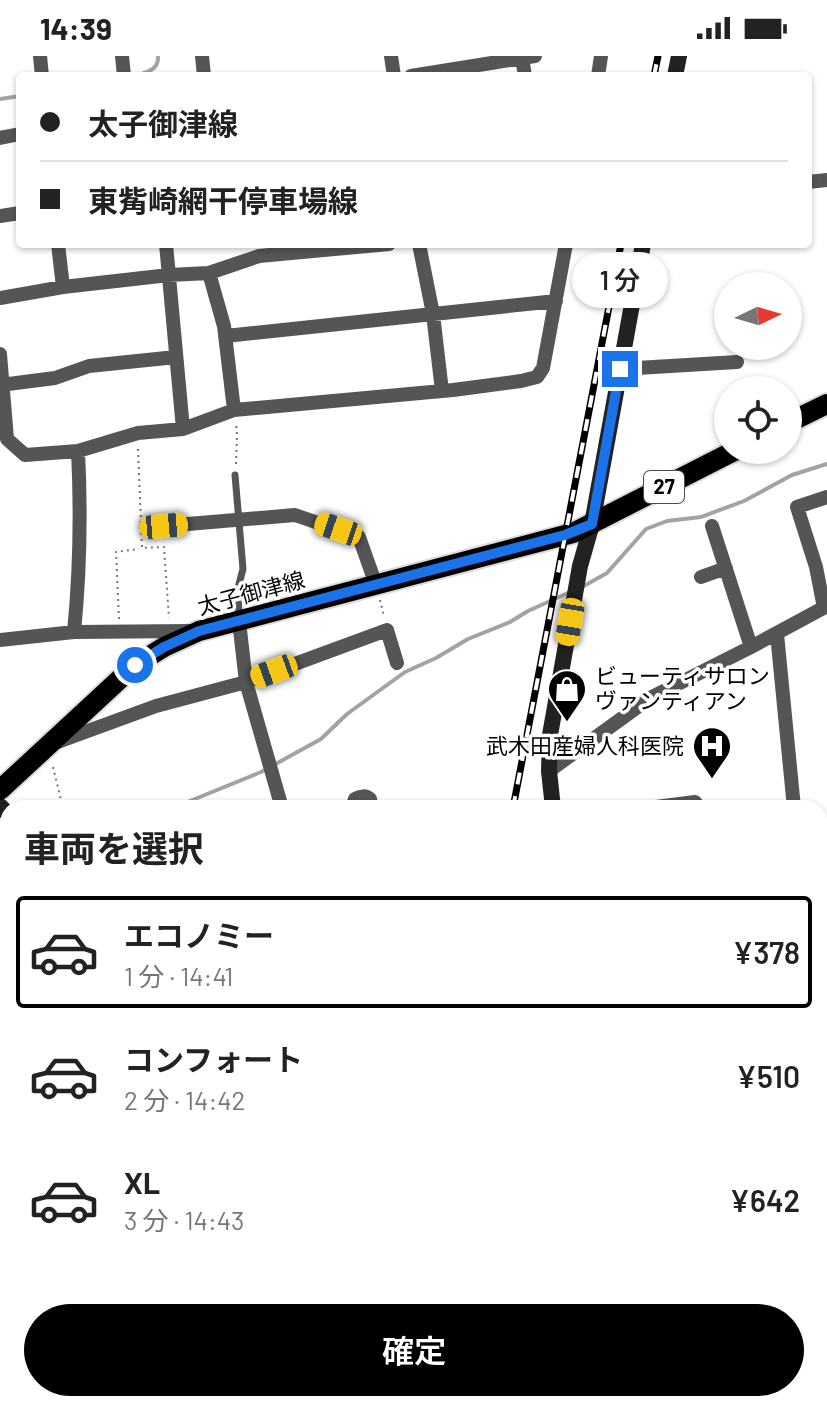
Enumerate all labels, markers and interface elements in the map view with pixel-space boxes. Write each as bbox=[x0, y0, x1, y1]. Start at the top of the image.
text: 14:39 bbox=[40, 10, 112, 46]
text: 太子御津線 bbox=[88, 105, 238, 141]
text: 東觜崎網干停車場線 bbox=[88, 182, 358, 218]
callout: 1 分 bbox=[572, 253, 668, 309]
text: 1 分 bbox=[600, 264, 640, 295]
north arrow bbox=[714, 272, 802, 360]
map controls bbox=[714, 272, 802, 464]
route end bbox=[602, 351, 638, 387]
button: locate bbox=[714, 376, 802, 464]
road number: 27 bbox=[644, 471, 684, 503]
car bbox=[311, 510, 365, 548]
car bbox=[139, 512, 189, 540]
street label: 太子御津線 bbox=[194, 565, 307, 619]
car bbox=[554, 596, 586, 648]
route start bbox=[117, 647, 153, 683]
car bbox=[247, 652, 301, 690]
place label: ビューティサロン ヴァンティアン bbox=[595, 662, 770, 713]
shop icon: ビューティサロン ヴァンティアン bbox=[546, 668, 588, 723]
hospital icon: 武木田産婦人科医院 bbox=[691, 725, 733, 780]
place label: 武木田産婦人科医院 bbox=[486, 732, 684, 758]
text: 車両を選択 bbox=[24, 826, 204, 869]
icon: car bbox=[28, 916, 100, 988]
text: エコノミー bbox=[124, 917, 274, 953]
text: ¥378 bbox=[733, 934, 800, 970]
text: 1 分 · 14:41 bbox=[124, 960, 233, 991]
icon: car bbox=[28, 1040, 100, 1112]
text: コンフォート bbox=[124, 1041, 303, 1077]
text: ¥510 bbox=[736, 1058, 800, 1094]
text: 2 分 · 14:42 bbox=[124, 1084, 246, 1115]
icon: car bbox=[28, 1164, 100, 1236]
text: XL bbox=[124, 1164, 160, 1200]
text: ¥642 bbox=[729, 1182, 800, 1218]
text: 3 分 · 14:43 bbox=[124, 1204, 244, 1235]
button: 確定 bbox=[24, 1304, 804, 1396]

